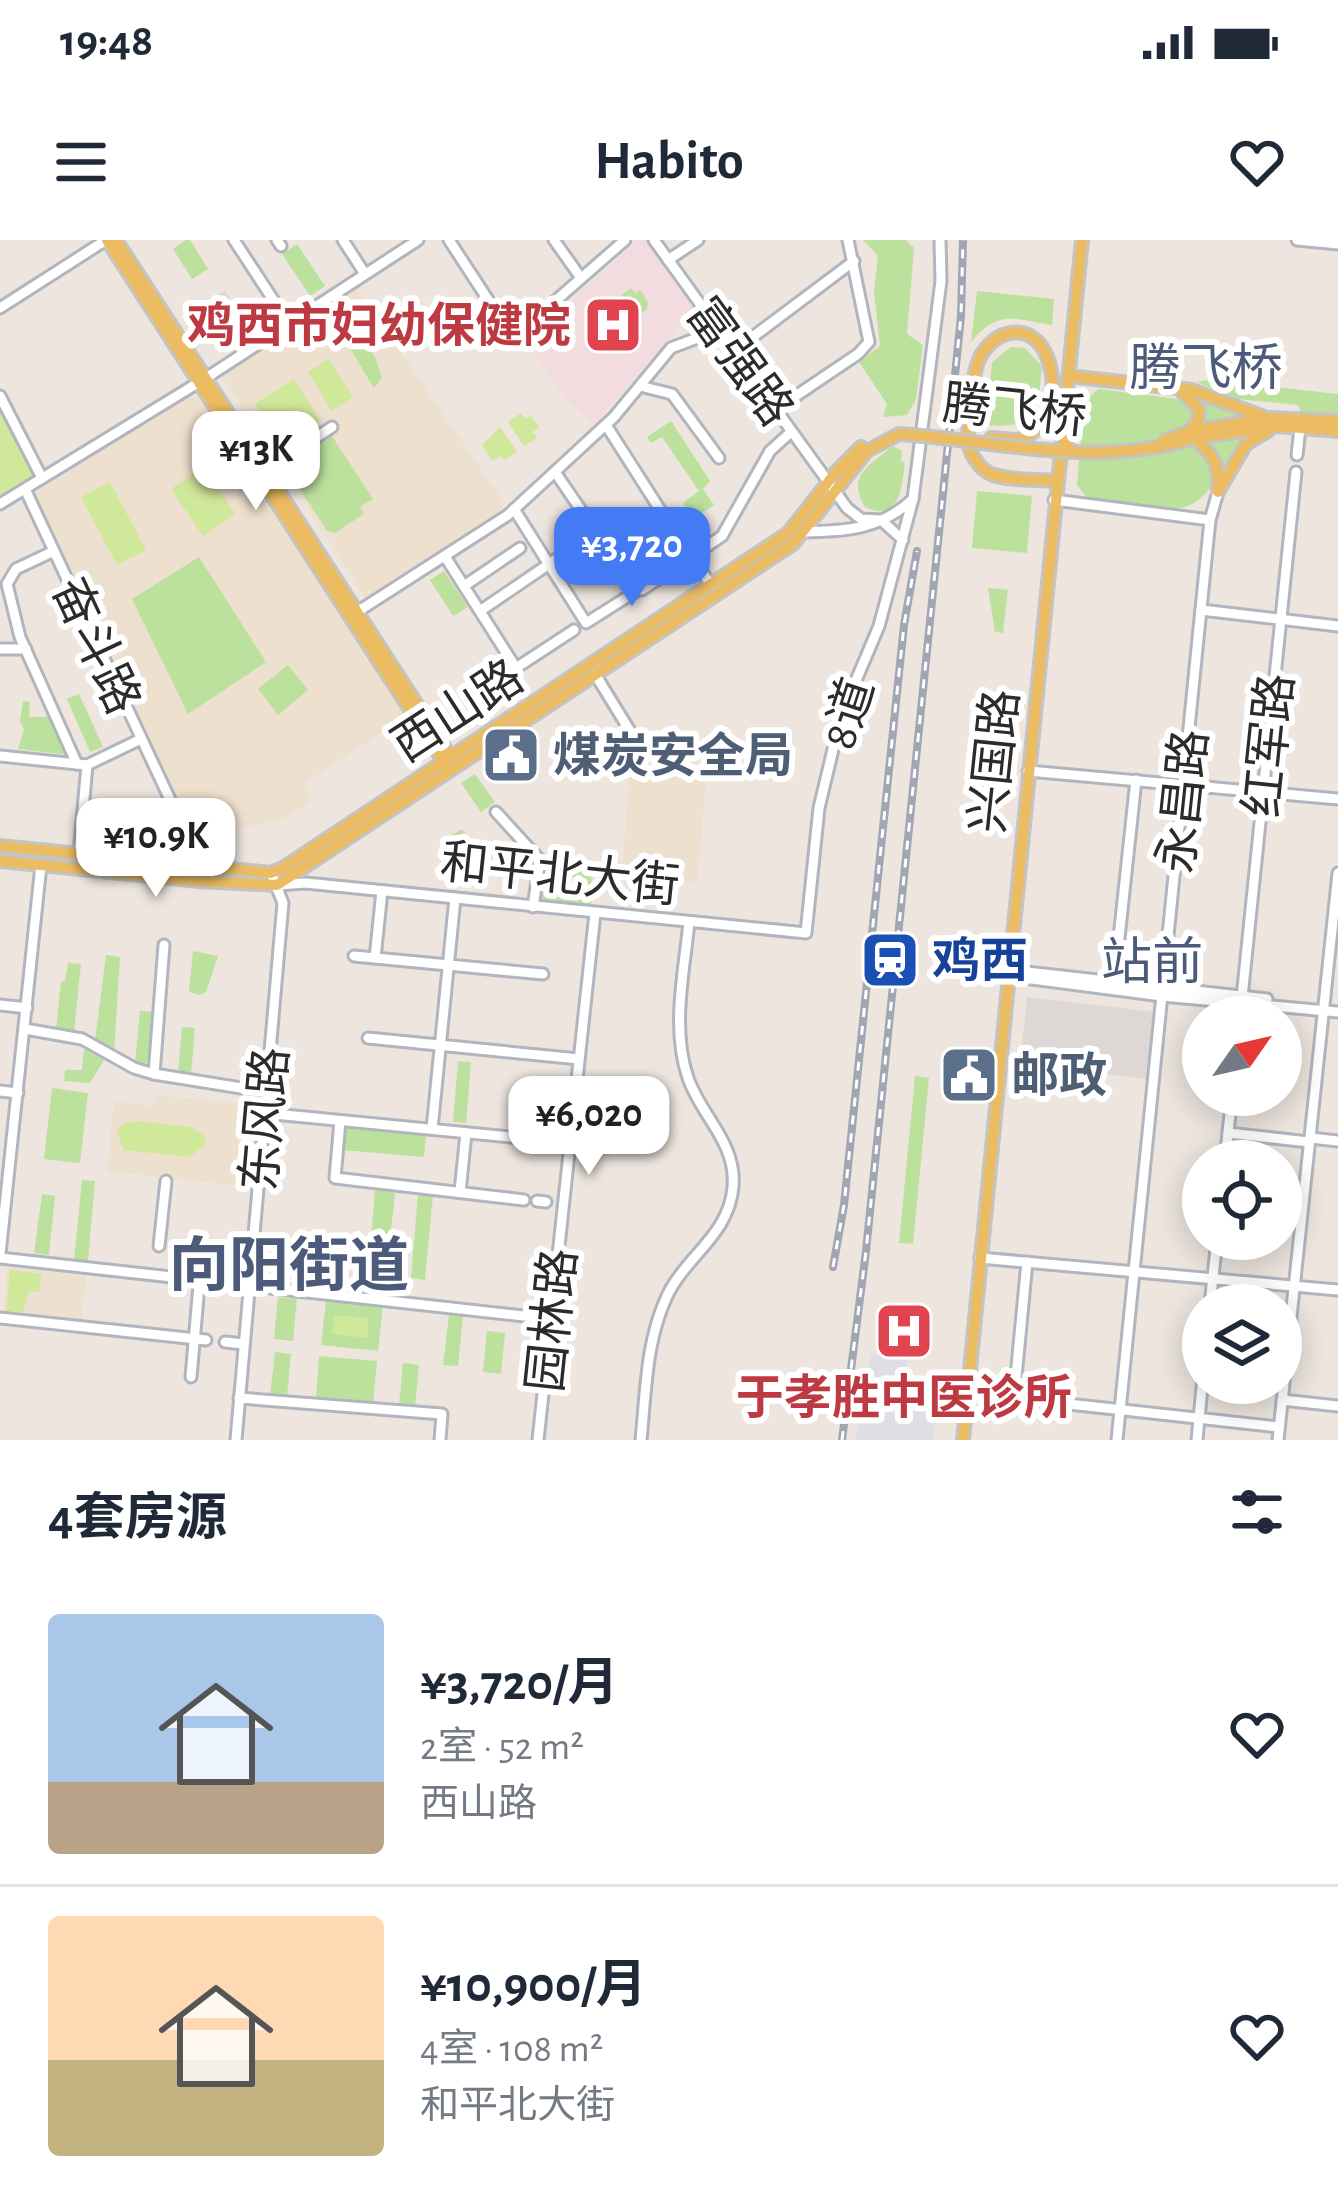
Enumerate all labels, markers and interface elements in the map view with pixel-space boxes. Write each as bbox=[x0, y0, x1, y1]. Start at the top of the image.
text: 19:48 bbox=[60, 19, 153, 64]
icon: menu bbox=[48, 129, 114, 195]
icon: heart bbox=[1224, 129, 1290, 195]
text: Habito bbox=[594, 135, 744, 189]
street label: 富强路 bbox=[677, 289, 803, 435]
hospital icon: 鸡西市妇幼保健院 bbox=[582, 294, 644, 356]
place label: 鸡西市妇幼保健院 bbox=[187, 300, 571, 352]
district label: 腾飞桥 bbox=[1129, 342, 1283, 395]
street label: 腾飞桥 bbox=[941, 378, 1089, 443]
pin: ¥13K bbox=[185, 411, 327, 513]
text: ¥13K bbox=[219, 430, 293, 469]
pin: ¥3,720 bbox=[534, 507, 730, 609]
text: ¥3,720 bbox=[581, 526, 683, 565]
street label: 奋斗路 bbox=[42, 570, 149, 722]
street label: 西山路 bbox=[384, 651, 532, 772]
street label: 红军路 bbox=[1237, 671, 1302, 819]
street label: 8道 bbox=[813, 672, 884, 755]
street label: 兴国路 bbox=[962, 687, 1027, 835]
public building icon: 煤炭安全局 bbox=[480, 724, 542, 786]
street label: 永昌路 bbox=[1151, 727, 1216, 875]
place label: 煤炭安全局 bbox=[553, 730, 793, 782]
pin: ¥10.9K bbox=[58, 798, 254, 900]
text: ¥10.9K bbox=[103, 817, 209, 856]
street label: 和平北大街 bbox=[438, 837, 682, 912]
station icon: 鸡西 bbox=[859, 929, 921, 991]
place label: 鸡西 bbox=[932, 935, 1028, 987]
district label: 站前 bbox=[1101, 935, 1203, 989]
north arrow bbox=[1182, 996, 1302, 1116]
map controls bbox=[1182, 996, 1302, 1404]
public building icon: 邮政 bbox=[938, 1044, 1000, 1106]
street label: 东风路 bbox=[234, 1045, 297, 1193]
place label: 邮政 bbox=[1011, 1051, 1107, 1102]
pin: ¥6,020 bbox=[491, 1076, 687, 1178]
text: ¥6,020 bbox=[535, 1095, 643, 1134]
button: locate bbox=[1182, 1140, 1302, 1260]
district label: 向阳街道 bbox=[169, 1234, 409, 1298]
street label: 园林路 bbox=[520, 1246, 585, 1394]
button: layers bbox=[1182, 1284, 1302, 1404]
hospital icon: 于孝胜中医诊所 bbox=[873, 1300, 935, 1362]
place label: 于孝胜中医诊所 bbox=[736, 1372, 1072, 1424]
icon: filters bbox=[1224, 1479, 1290, 1545]
text: 4套房源 bbox=[48, 1493, 227, 1544]
text: ¥3,720/月 bbox=[420, 1658, 619, 1709]
icon: home bbox=[144, 1662, 288, 1806]
icon: heart bbox=[1224, 1701, 1290, 1767]
text: 2室 · 52 m² bbox=[420, 1728, 584, 1767]
text: 西山路 bbox=[420, 1785, 537, 1824]
text: ¥10,900/月 bbox=[420, 1960, 647, 2011]
icon: home bbox=[144, 1964, 288, 2108]
icon: heart bbox=[1224, 2003, 1290, 2069]
text: 4室 · 108 m² bbox=[420, 2030, 603, 2069]
text: 和平北大街 bbox=[420, 2087, 615, 2126]

